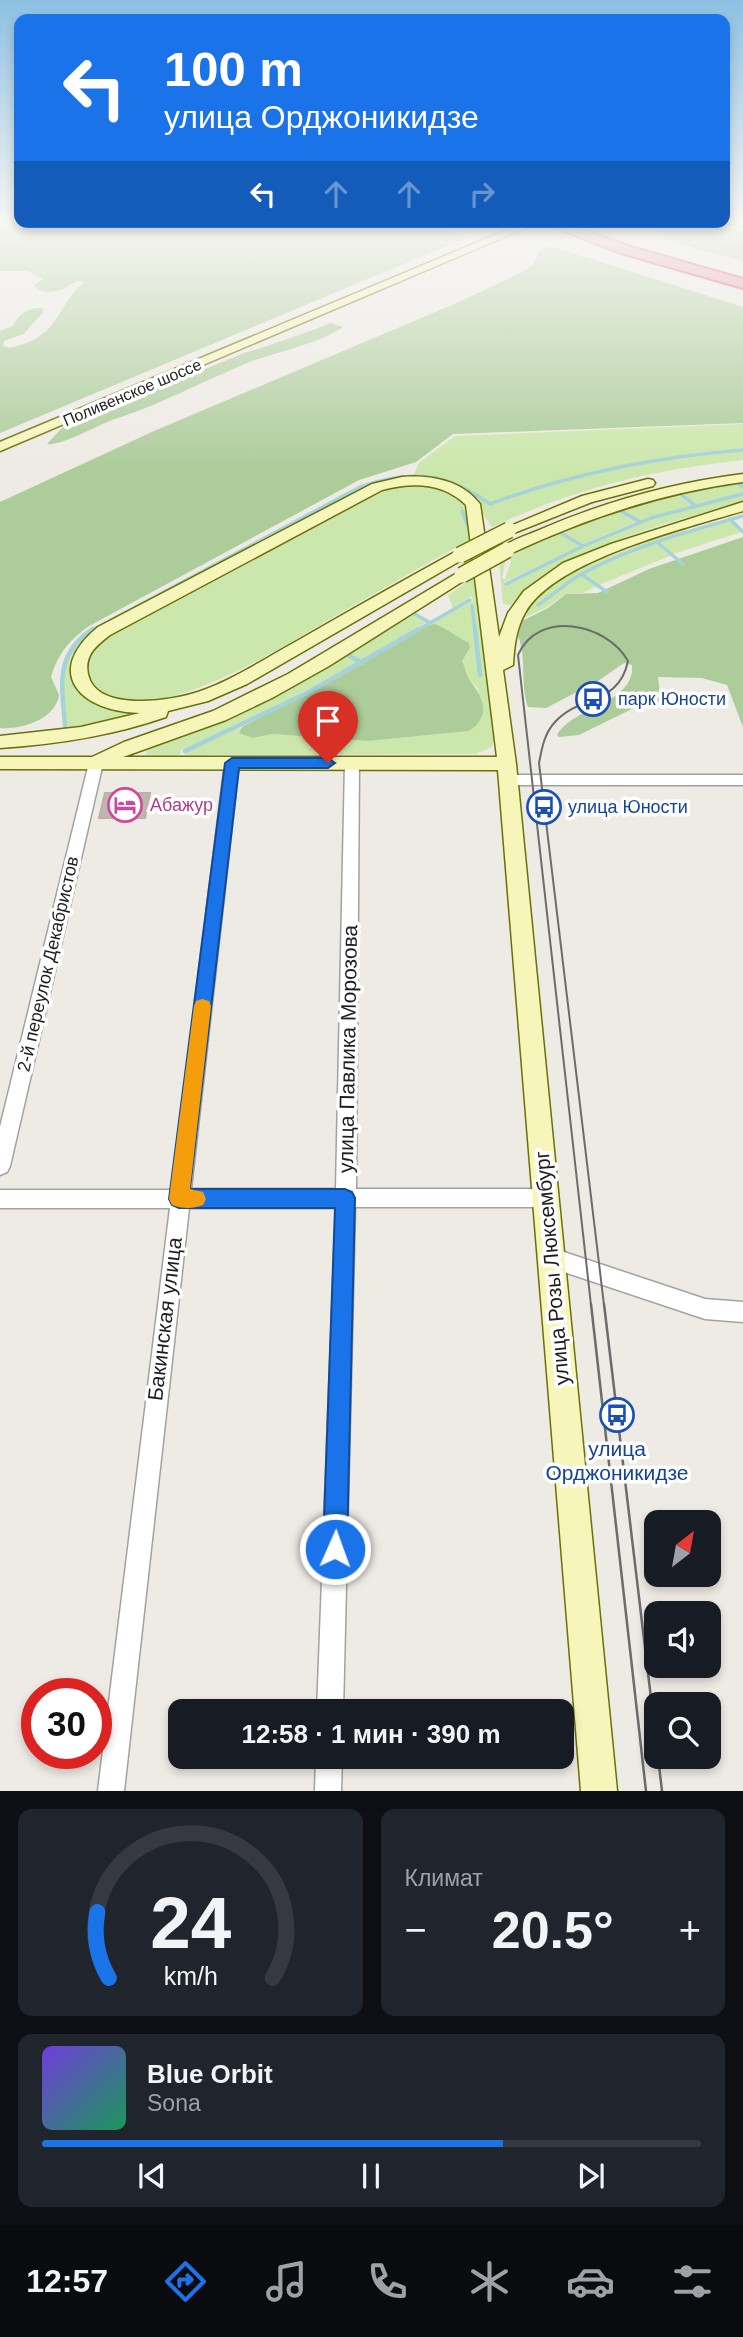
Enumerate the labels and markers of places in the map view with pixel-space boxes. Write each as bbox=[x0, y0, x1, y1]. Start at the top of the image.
bus stop icon: парк Юности bbox=[574, 680, 612, 718]
place label: парк Юности bbox=[618, 689, 726, 709]
pin bbox=[298, 691, 358, 763]
hotel icon: Абажур bbox=[106, 786, 144, 824]
bus stop icon: улица Юности bbox=[525, 788, 563, 826]
place label: Абажур bbox=[150, 795, 213, 815]
place label: улица Юности bbox=[568, 797, 688, 817]
bus stop icon: улица Орджоникидзе bbox=[598, 1396, 636, 1434]
place label: улица Орджоникидзе bbox=[545, 1437, 689, 1484]

